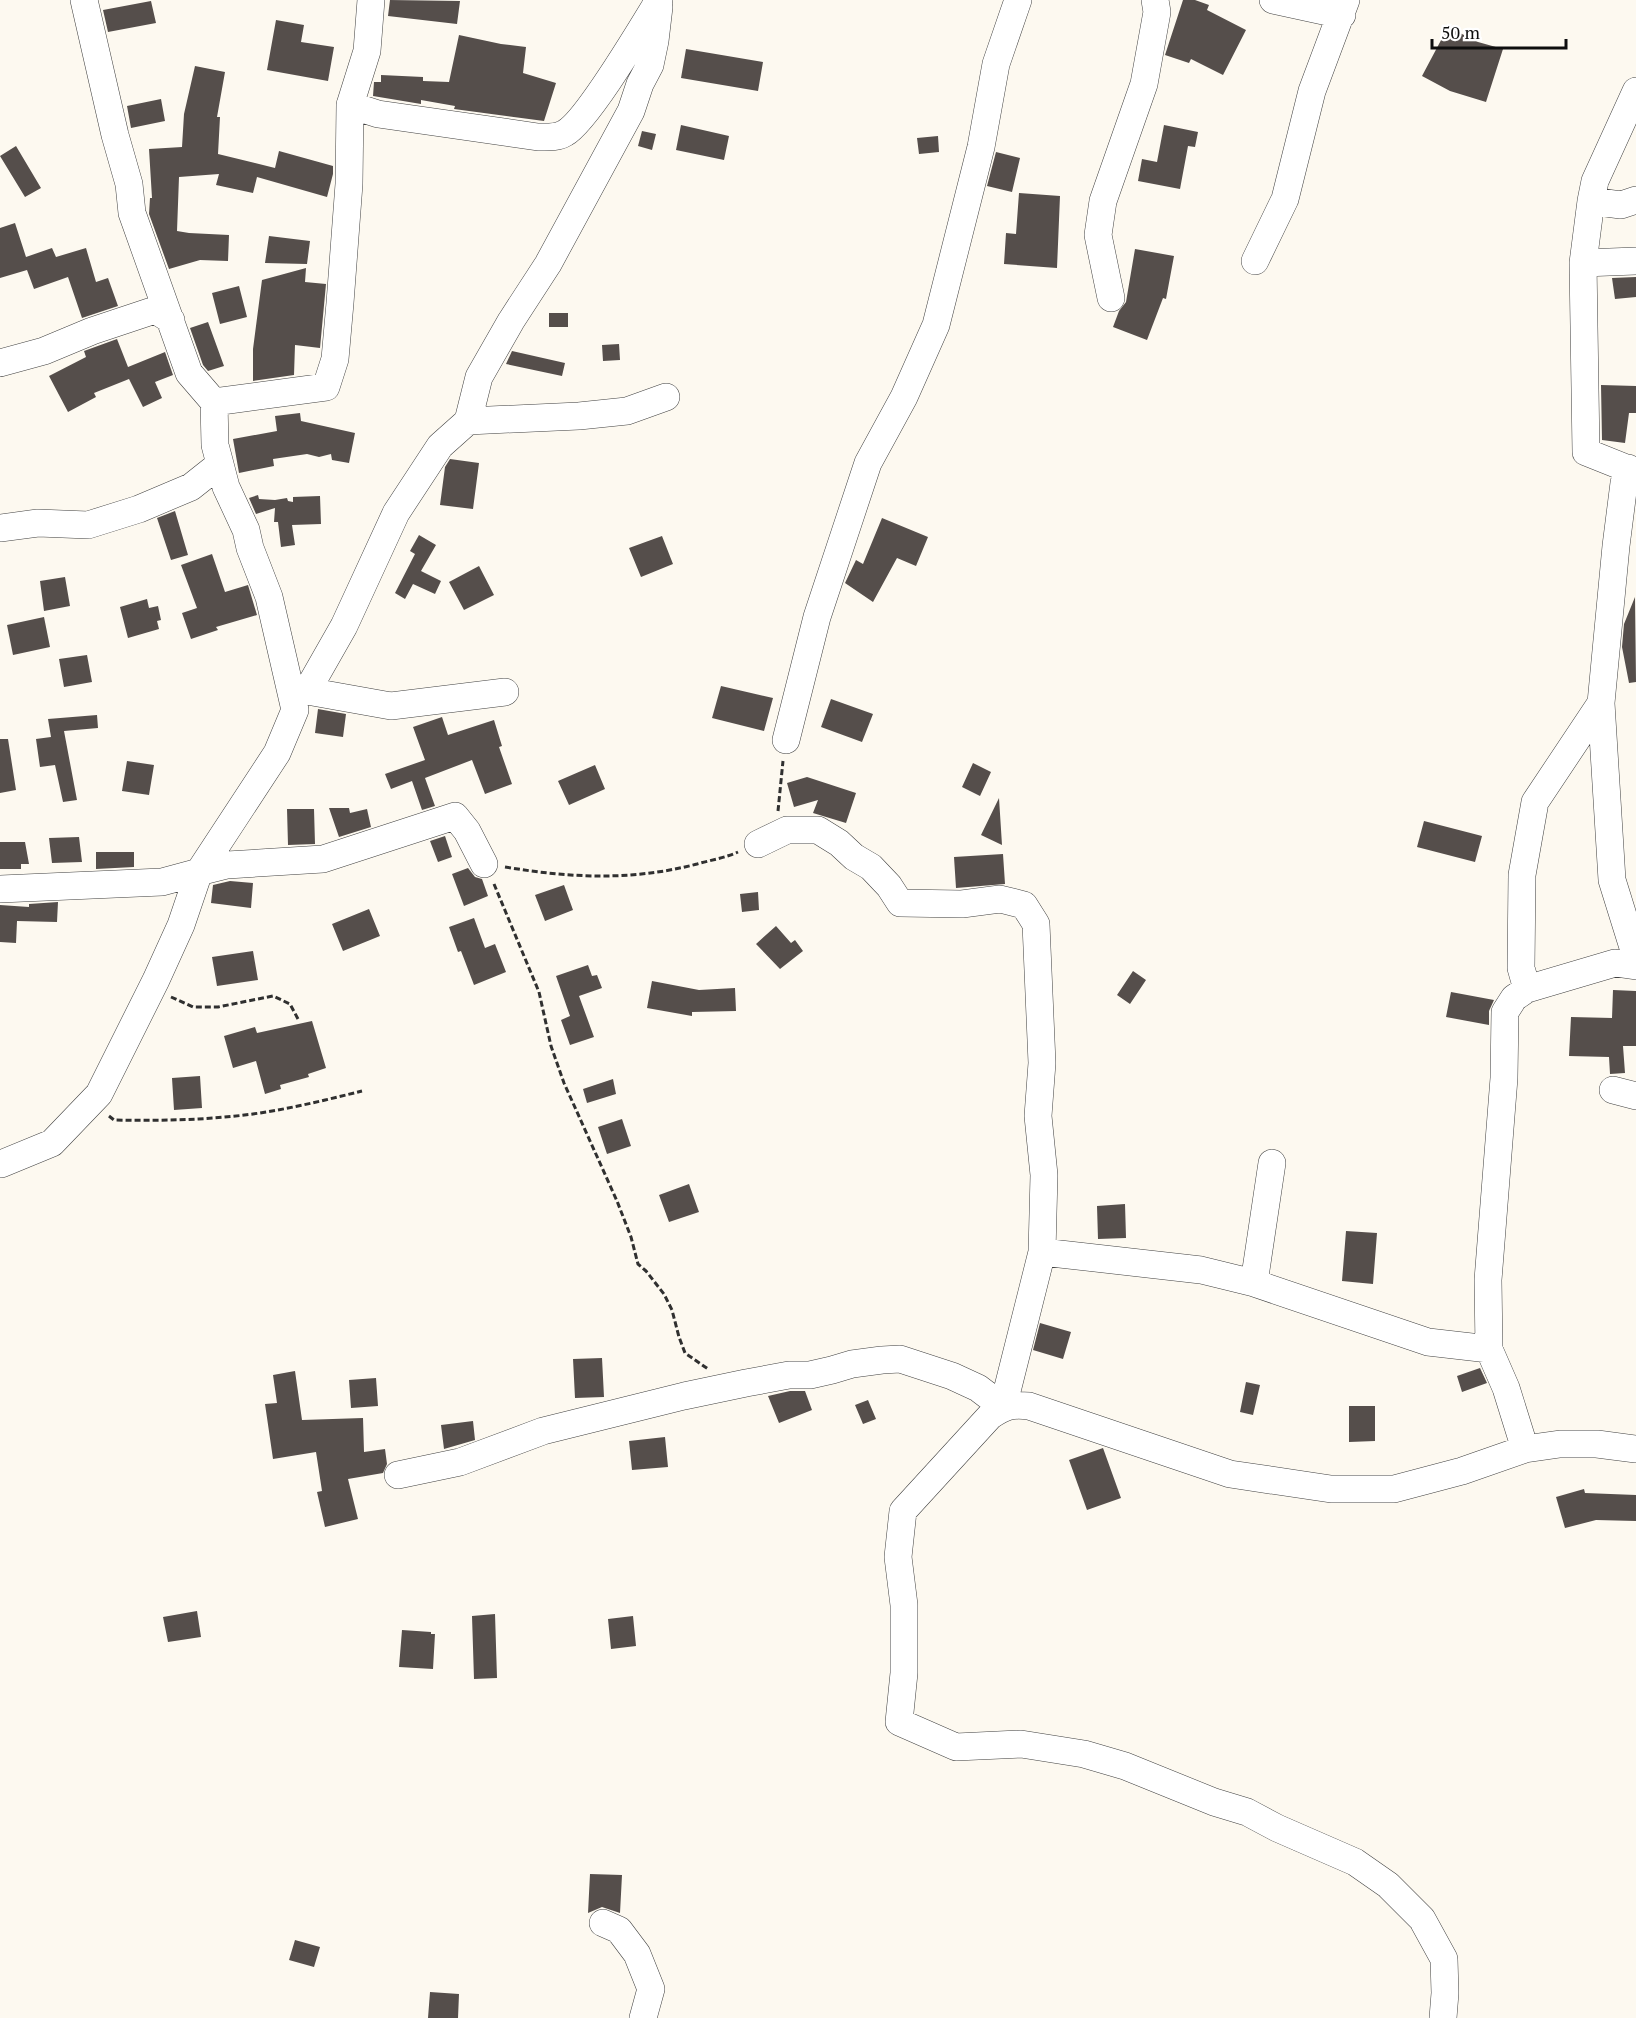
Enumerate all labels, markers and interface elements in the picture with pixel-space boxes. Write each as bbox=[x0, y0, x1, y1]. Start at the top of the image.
scale bar bbox=[1432, 12, 1566, 50]
text: 50 m bbox=[1441, 20, 1481, 44]

